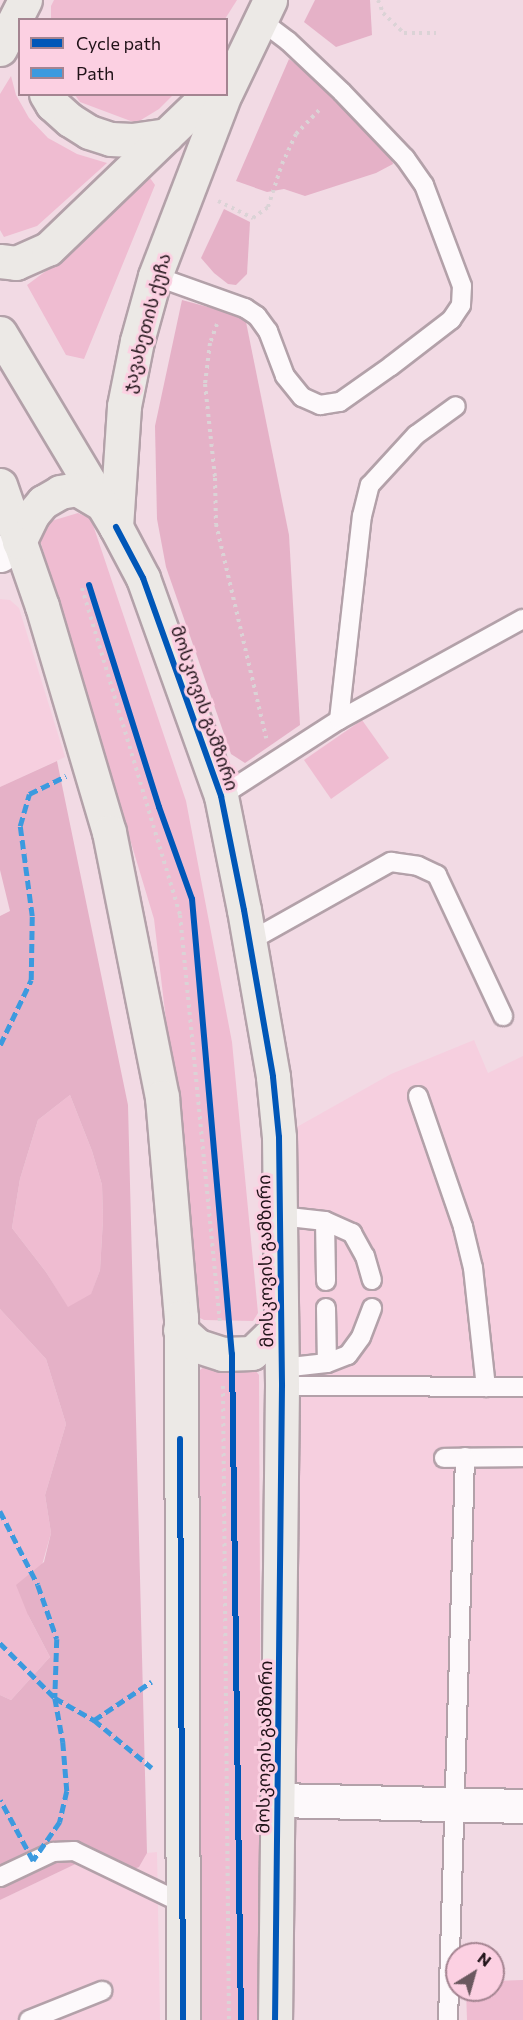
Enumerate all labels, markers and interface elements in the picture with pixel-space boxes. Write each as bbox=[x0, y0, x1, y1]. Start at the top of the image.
legend bbox=[18, 18, 228, 96]
text: Cycle path bbox=[76, 32, 161, 54]
text: Path bbox=[76, 62, 114, 84]
street label: ჯავახეთის ქუჩა bbox=[117, 251, 175, 395]
street label: მოსკოვის გამზირი bbox=[167, 623, 243, 793]
street label: მოსკოვის გამზირი bbox=[253, 1174, 277, 1348]
street label: მოსკოვის გამზირი bbox=[252, 1660, 276, 1834]
north arrow bbox=[445, 1942, 505, 2002]
text: N bbox=[474, 1948, 495, 1970]

